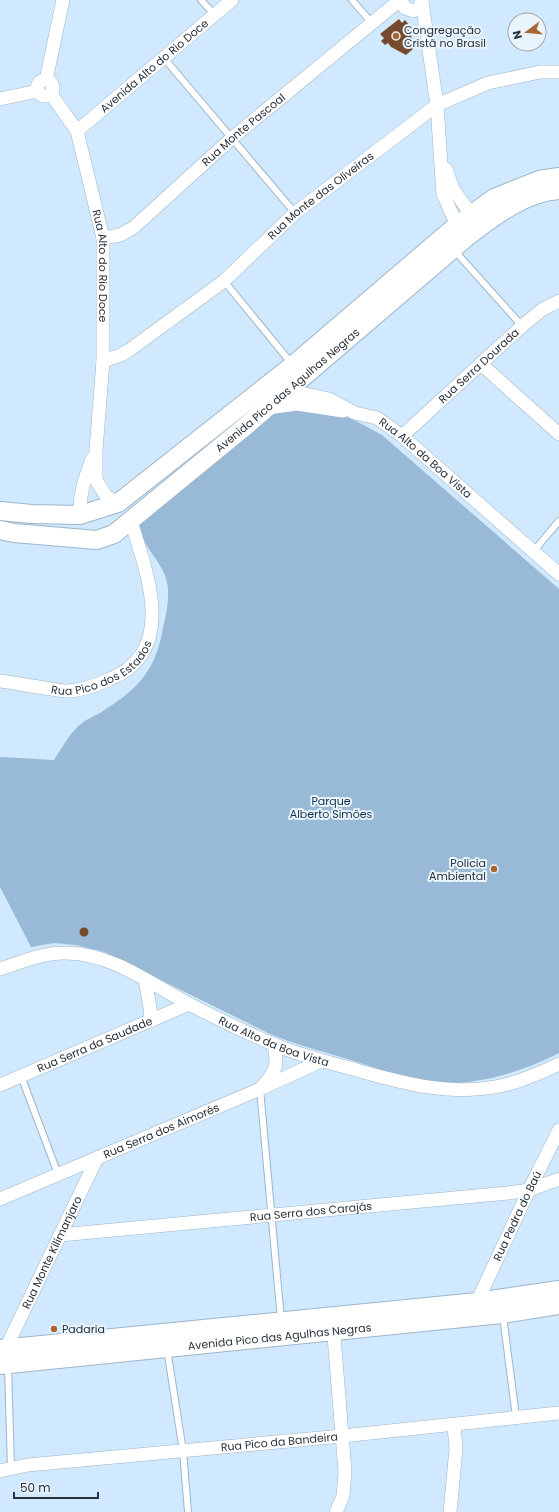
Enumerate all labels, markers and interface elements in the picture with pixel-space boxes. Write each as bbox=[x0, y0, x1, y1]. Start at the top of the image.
north arrow bbox=[507, 12, 547, 52]
street label: Avenida Alto do Rio Doce bbox=[97, 15, 212, 116]
place label: Congregação Cristã no Brasil bbox=[404, 22, 486, 51]
text: N bbox=[509, 29, 526, 41]
marker: Congregação Cristã no Brasil bbox=[391, 31, 401, 41]
street label: Rua Monte Pascoal bbox=[198, 90, 289, 170]
street label: Rua Monte das Oliveiras bbox=[264, 148, 377, 243]
street label: Rua Alto do Rio Doce bbox=[88, 208, 111, 323]
street label: Avenida Pico das Agulhas Negras bbox=[212, 324, 363, 456]
street label: Rua Serra Dourada bbox=[435, 325, 523, 407]
street label: Rua Alto da Boa Vista bbox=[376, 414, 476, 502]
street label: Rua Pico dos Estados bbox=[50, 638, 156, 699]
park label: Parque Alberto Simões bbox=[290, 793, 373, 822]
place label: Policia Ambiental bbox=[429, 855, 486, 884]
marker: Policia Ambiental bbox=[489, 864, 499, 874]
street label: Rua Alto da Boa Vista bbox=[216, 1012, 331, 1070]
street label: Rua Serra da Saudade bbox=[35, 1013, 155, 1076]
street label: Rua Serra dos Aimorés bbox=[101, 1099, 222, 1162]
street label: Rua Pedra do Baú bbox=[489, 1168, 545, 1264]
street label: Rua Monte Kilimanjaro bbox=[18, 1193, 86, 1311]
street label: Rua Serra dos Carajás bbox=[249, 1198, 373, 1225]
street label: Avenida Pico das Agulhas Negras bbox=[187, 1319, 372, 1354]
place label: Padaria bbox=[62, 1321, 105, 1337]
marker: Padaria bbox=[49, 1324, 59, 1334]
street label: Rua Pico da Bandeira bbox=[220, 1428, 339, 1455]
scale bar bbox=[14, 1474, 98, 1500]
text: 50 m bbox=[20, 1479, 51, 1496]

